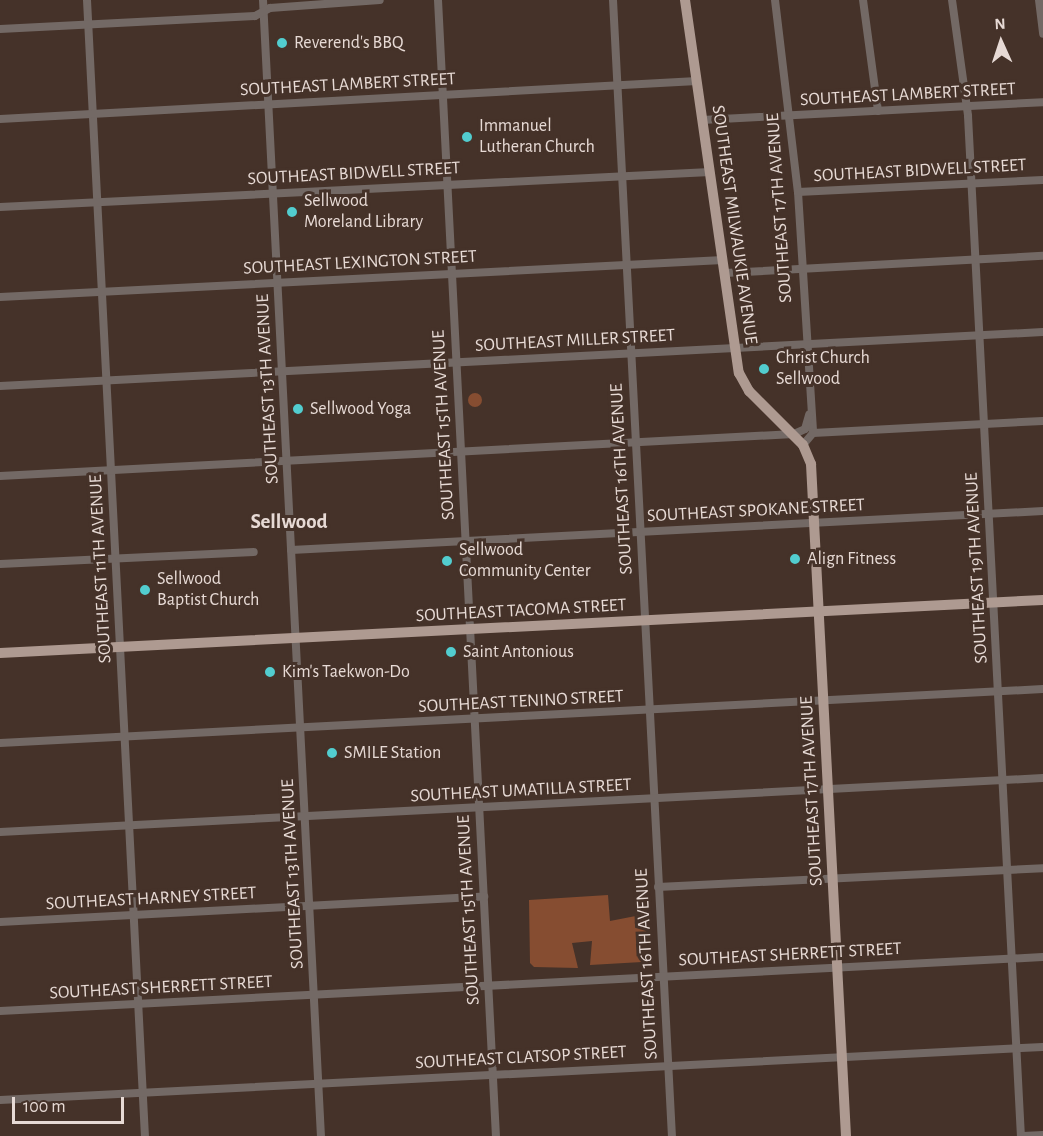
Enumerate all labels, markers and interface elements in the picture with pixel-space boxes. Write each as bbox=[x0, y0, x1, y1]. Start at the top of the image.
north arrow bbox=[971, 12, 1031, 72]
text: N bbox=[994, 16, 1006, 32]
place label: Reverend's BBQ bbox=[294, 32, 403, 54]
marker: Reverend's BBQ bbox=[275, 36, 289, 50]
street label: SOUTHEAST LAMBERT STREET bbox=[240, 69, 456, 101]
street label: SOUTHEAST LAMBERT STREET bbox=[800, 79, 1016, 111]
street label: SOUTHEAST MILWAUKIE AVENUE bbox=[707, 104, 761, 346]
street label: SOUTHEAST 17TH AVENUE bbox=[763, 112, 797, 304]
place label: Immanuel Lutheran Church bbox=[479, 116, 595, 158]
marker: Immanuel Lutheran Church bbox=[460, 130, 474, 144]
street label: SOUTHEAST BIDWELL STREET bbox=[813, 155, 1027, 187]
street label: SOUTHEAST BIDWELL STREET bbox=[247, 158, 461, 190]
place label: Sellwood Moreland Library bbox=[304, 191, 423, 234]
marker: Sellwood Moreland Library bbox=[285, 205, 299, 219]
street label: SOUTHEAST LEXINGTON STREET bbox=[243, 246, 477, 280]
street label: SOUTHEAST 13TH AVENUE bbox=[252, 293, 284, 485]
street label: SOUTHEAST MILLER STREET bbox=[474, 325, 676, 357]
street label: SOUTHEAST 15TH AVENUE bbox=[428, 329, 460, 521]
place label: Christ Church Sellwood bbox=[776, 348, 870, 391]
marker: Christ Church Sellwood bbox=[757, 362, 771, 376]
street label: SOUTHEAST 16TH AVENUE bbox=[606, 383, 638, 575]
place label: Sellwood Yoga bbox=[310, 398, 411, 420]
marker: Sellwood Yoga bbox=[291, 402, 305, 416]
street label: SOUTHEAST 19TH AVENUE bbox=[961, 472, 993, 664]
street label: SOUTHEAST 11TH AVENUE bbox=[85, 474, 117, 664]
street label: SOUTHEAST SPOKANE STREET bbox=[647, 495, 865, 527]
district label: Sellwood bbox=[250, 509, 328, 535]
place label: Sellwood Community Center bbox=[459, 540, 591, 582]
place label: Align Fitness bbox=[807, 548, 896, 570]
marker: Align Fitness bbox=[788, 552, 802, 566]
marker: Sellwood Community Center bbox=[440, 554, 454, 568]
place label: Sellwood Baptist Church bbox=[157, 569, 259, 612]
marker: Sellwood Baptist Church bbox=[138, 583, 152, 597]
street label: SOUTHEAST TACOMA STREET bbox=[415, 595, 627, 627]
place label: Saint Antonious bbox=[463, 641, 574, 663]
marker: Saint Antonious bbox=[444, 645, 458, 659]
place label: Kim's Taekwon-Do bbox=[282, 661, 410, 683]
marker: Kim's Taekwon-Do bbox=[263, 665, 277, 679]
street label: SOUTHEAST TENINO STREET bbox=[418, 686, 624, 718]
street label: SOUTHEAST 17TH AVENUE bbox=[796, 695, 828, 887]
place label: SMILE Station bbox=[344, 742, 441, 764]
marker: SMILE Station bbox=[325, 746, 339, 760]
street label: SOUTHEAST UMATILLA STREET bbox=[410, 774, 632, 808]
street label: SOUTHEAST 13TH AVENUE bbox=[277, 778, 309, 970]
street label: SOUTHEAST 15TH AVENUE bbox=[453, 814, 485, 1006]
street label: SOUTHEAST 16TH AVENUE bbox=[631, 868, 663, 1060]
street label: SOUTHEAST HARNEY STREET bbox=[45, 883, 257, 915]
street label: SOUTHEAST SHERRETT STREET bbox=[678, 938, 902, 972]
street label: SOUTHEAST SHERRETT STREET bbox=[49, 971, 273, 1005]
street label: SOUTHEAST CLATSOP STREET bbox=[415, 1042, 627, 1074]
scale bar bbox=[15, 1085, 128, 1123]
text: 100 m bbox=[23, 1098, 66, 1116]

